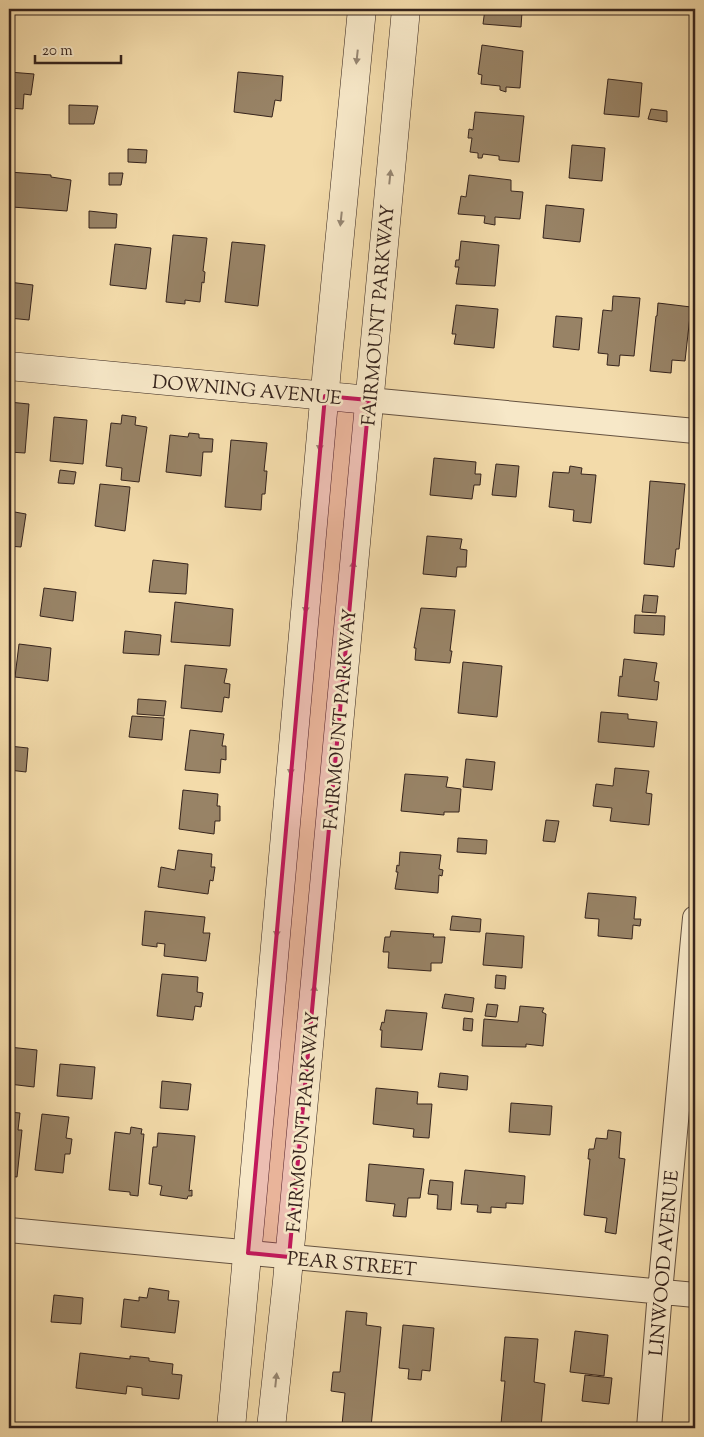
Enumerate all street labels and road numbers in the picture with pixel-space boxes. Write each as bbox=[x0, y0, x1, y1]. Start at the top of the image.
street label: FAIRMOUNT PARKWAY bbox=[356, 203, 403, 427]
street label: DOWNING AVENUE bbox=[151, 370, 343, 413]
street label: FAIRMOUNT PARKWAY bbox=[318, 607, 365, 831]
street label: FAIRMOUNT PARKWAY bbox=[281, 1010, 328, 1234]
street label: LINWOOD AVENUE bbox=[644, 1169, 687, 1357]
street label: PEAR STREET bbox=[286, 1246, 418, 1285]

